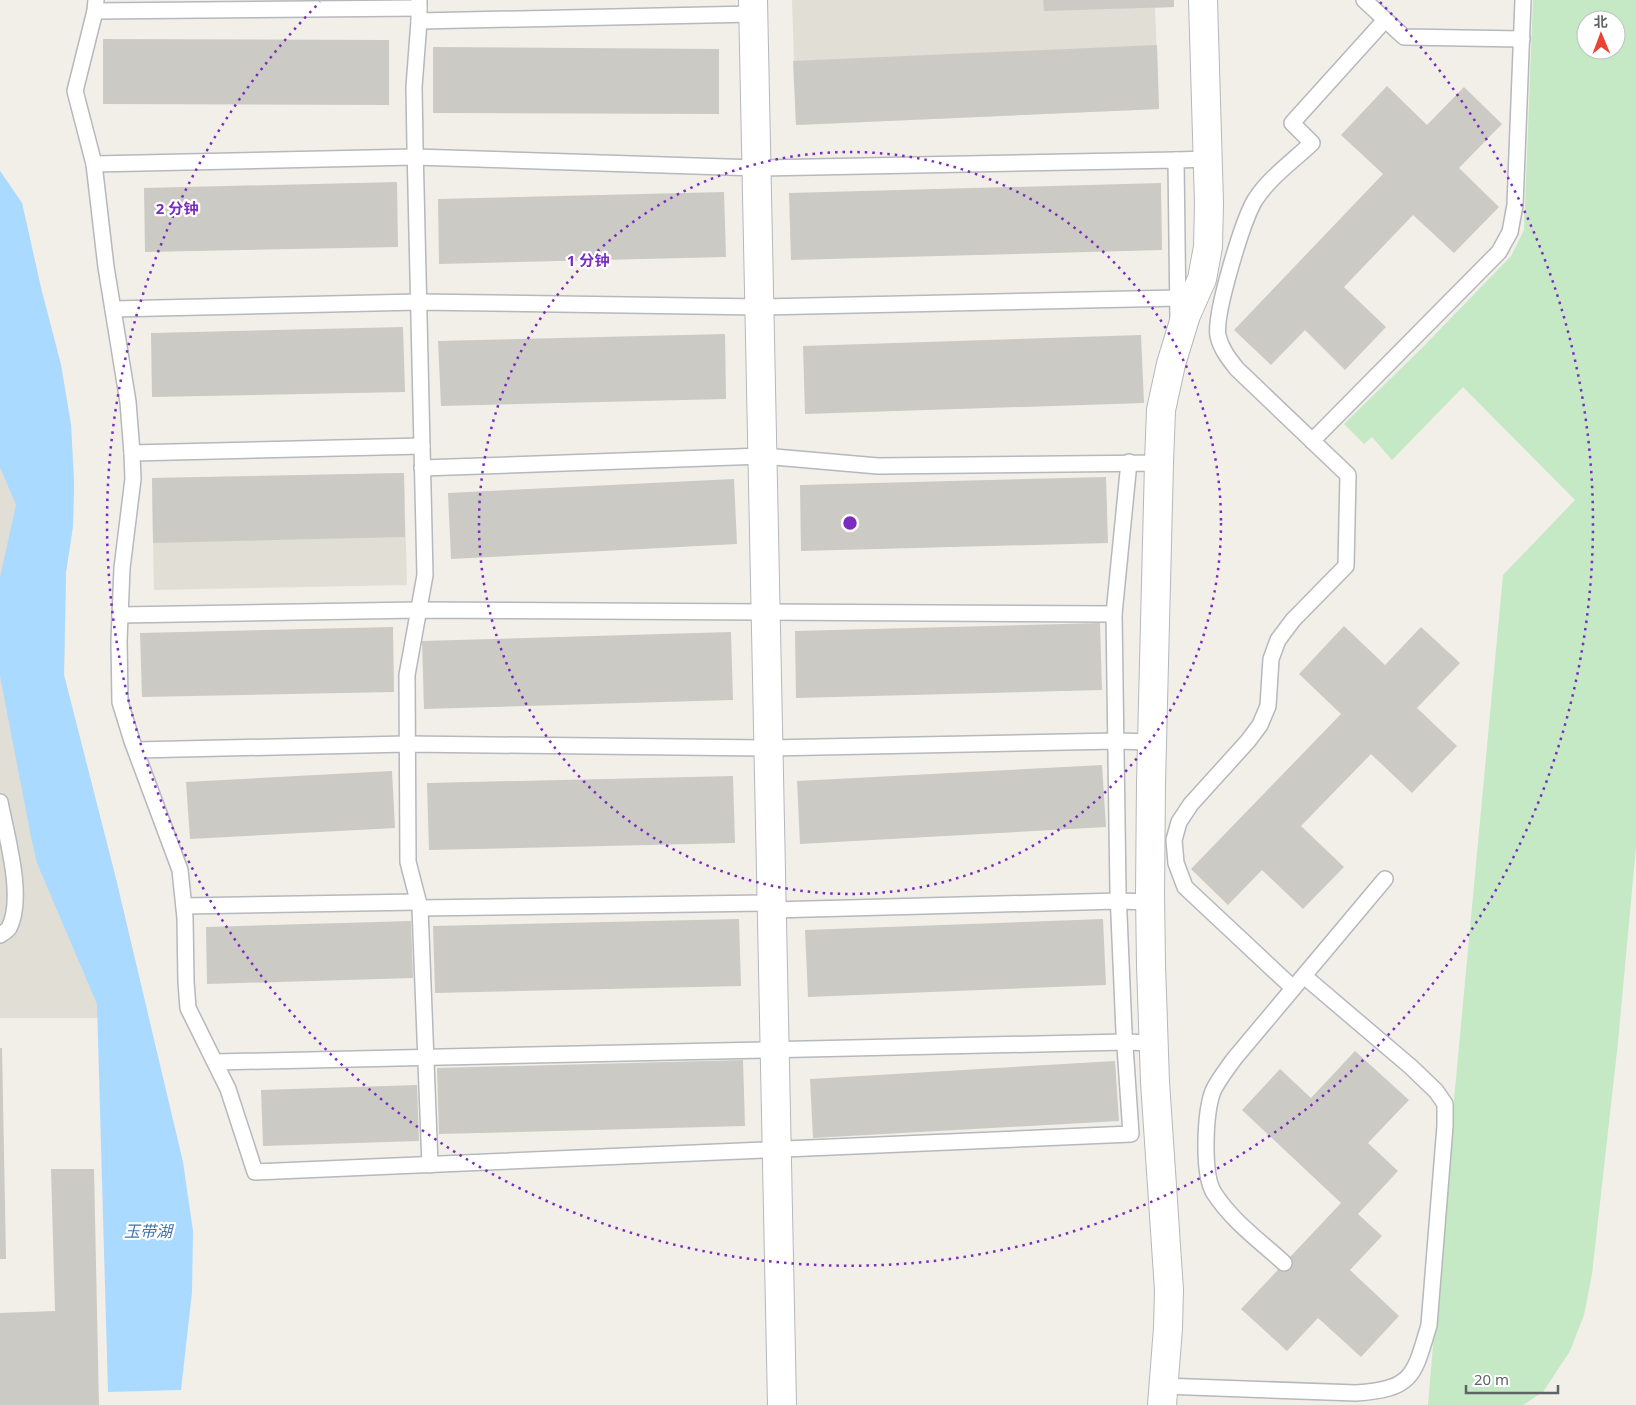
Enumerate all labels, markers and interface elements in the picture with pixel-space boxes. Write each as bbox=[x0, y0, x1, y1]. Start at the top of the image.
north arrow bbox=[1576, 10, 1626, 60]
text: 北 bbox=[1594, 12, 1608, 31]
text: 2 分钟 bbox=[156, 198, 198, 218]
text: 1 分钟 bbox=[567, 250, 609, 270]
centre of rings bbox=[841, 514, 859, 532]
water label: 玉带湖 bbox=[124, 1220, 175, 1242]
scale bar bbox=[1466, 1362, 1558, 1394]
text: 20 m bbox=[1474, 1369, 1509, 1389]

